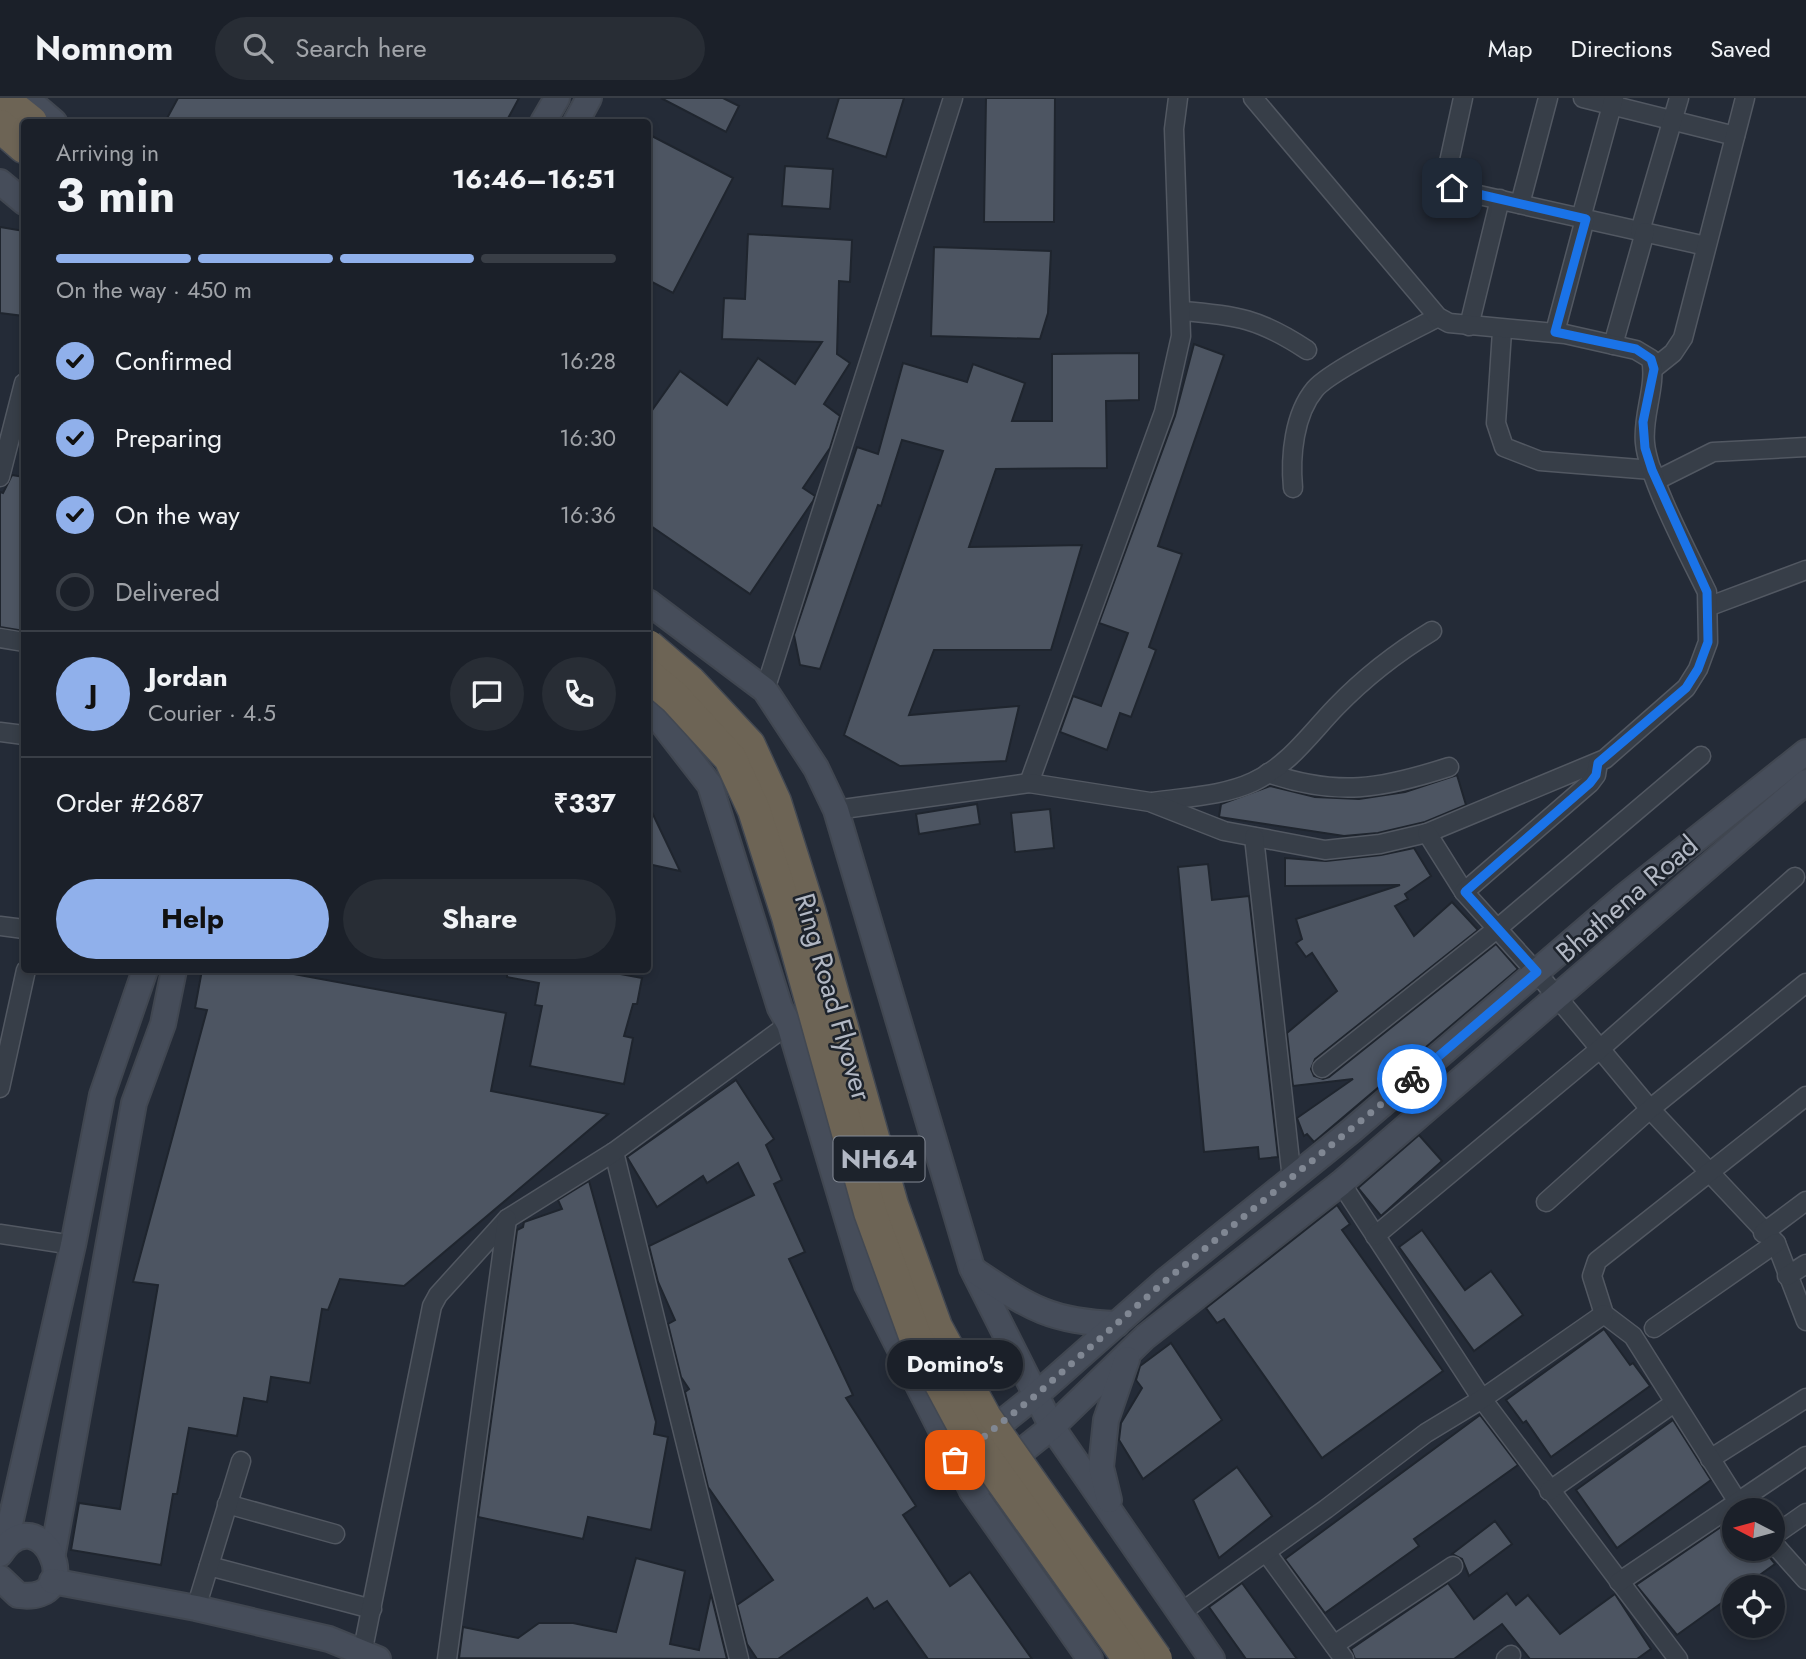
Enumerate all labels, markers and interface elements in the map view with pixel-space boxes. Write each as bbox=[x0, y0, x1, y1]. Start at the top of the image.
search box bbox=[215, 17, 705, 80]
text: Nomnom bbox=[35, 25, 173, 72]
icon: search bbox=[239, 29, 277, 67]
text: Search here bbox=[295, 29, 427, 67]
text: Map bbox=[1488, 31, 1533, 66]
text: Directions bbox=[1571, 31, 1672, 66]
text: Saved bbox=[1710, 31, 1771, 66]
text: Arriving in bbox=[56, 136, 159, 170]
pin bbox=[1422, 158, 1482, 218]
text: 16:46–16:51 bbox=[452, 160, 616, 198]
text: 3 min bbox=[56, 163, 175, 229]
icon: home bbox=[1433, 169, 1471, 207]
text: On the way · 450 m bbox=[56, 273, 252, 307]
icon: check bbox=[56, 342, 94, 380]
text: Confirmed bbox=[115, 342, 232, 380]
text: 16:28 bbox=[560, 344, 616, 378]
icon: check bbox=[56, 419, 94, 457]
text: Preparing bbox=[115, 419, 222, 457]
text: 16:30 bbox=[559, 421, 616, 455]
icon: check bbox=[56, 496, 94, 534]
text: On the way bbox=[115, 496, 240, 534]
text: 16:36 bbox=[560, 498, 616, 532]
text: Delivered bbox=[115, 573, 220, 611]
button: chat bbox=[450, 657, 524, 731]
button: phone bbox=[542, 657, 616, 731]
text: Jordan bbox=[148, 658, 228, 696]
text: J bbox=[89, 675, 97, 713]
text: Courier · 4.5 bbox=[148, 696, 276, 730]
text: Order #2687 bbox=[56, 784, 203, 822]
text: ₹337 bbox=[554, 784, 616, 822]
street label: Bhathena Road bbox=[1547, 826, 1707, 972]
button: Help bbox=[56, 879, 329, 959]
button: Share bbox=[343, 879, 616, 959]
street label: Ring Road Flyover bbox=[784, 889, 882, 1106]
courier bbox=[1377, 1044, 1447, 1114]
icon: bike bbox=[1393, 1060, 1431, 1098]
road number: NH64 bbox=[834, 1136, 924, 1182]
callout: Domino's bbox=[887, 1341, 1023, 1390]
text: Domino's bbox=[907, 1347, 1004, 1381]
pin bbox=[925, 1430, 985, 1490]
icon: bag bbox=[936, 1441, 974, 1479]
north arrow bbox=[1722, 1498, 1785, 1561]
map controls bbox=[1722, 1498, 1785, 1638]
button: locate bbox=[1722, 1575, 1785, 1638]

